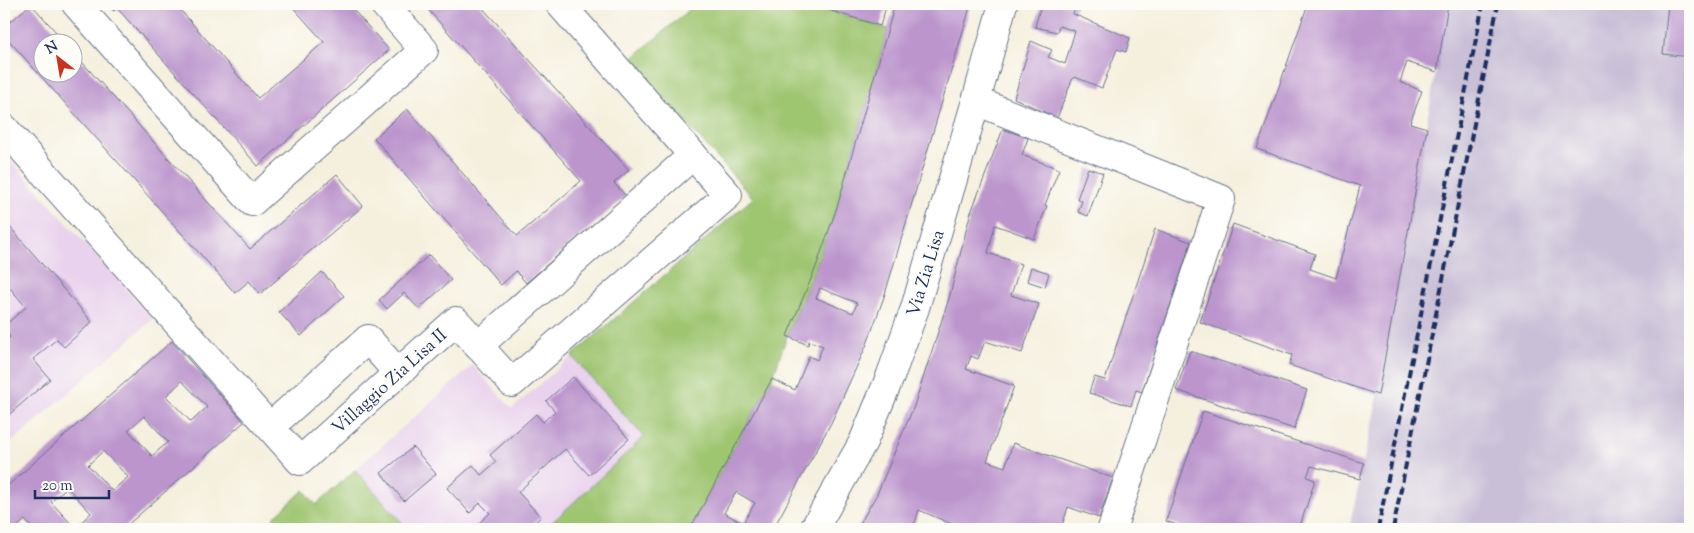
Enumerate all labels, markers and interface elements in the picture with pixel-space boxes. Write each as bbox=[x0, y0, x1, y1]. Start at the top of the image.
north arrow bbox=[32, 32, 82, 82]
text: N bbox=[42, 37, 62, 60]
street label: Via Zia Lisa bbox=[901, 227, 952, 320]
street label: Villaggio Zia Lisa II bbox=[327, 324, 454, 441]
scale bar bbox=[35, 468, 109, 500]
text: 20 m bbox=[42, 476, 73, 497]

